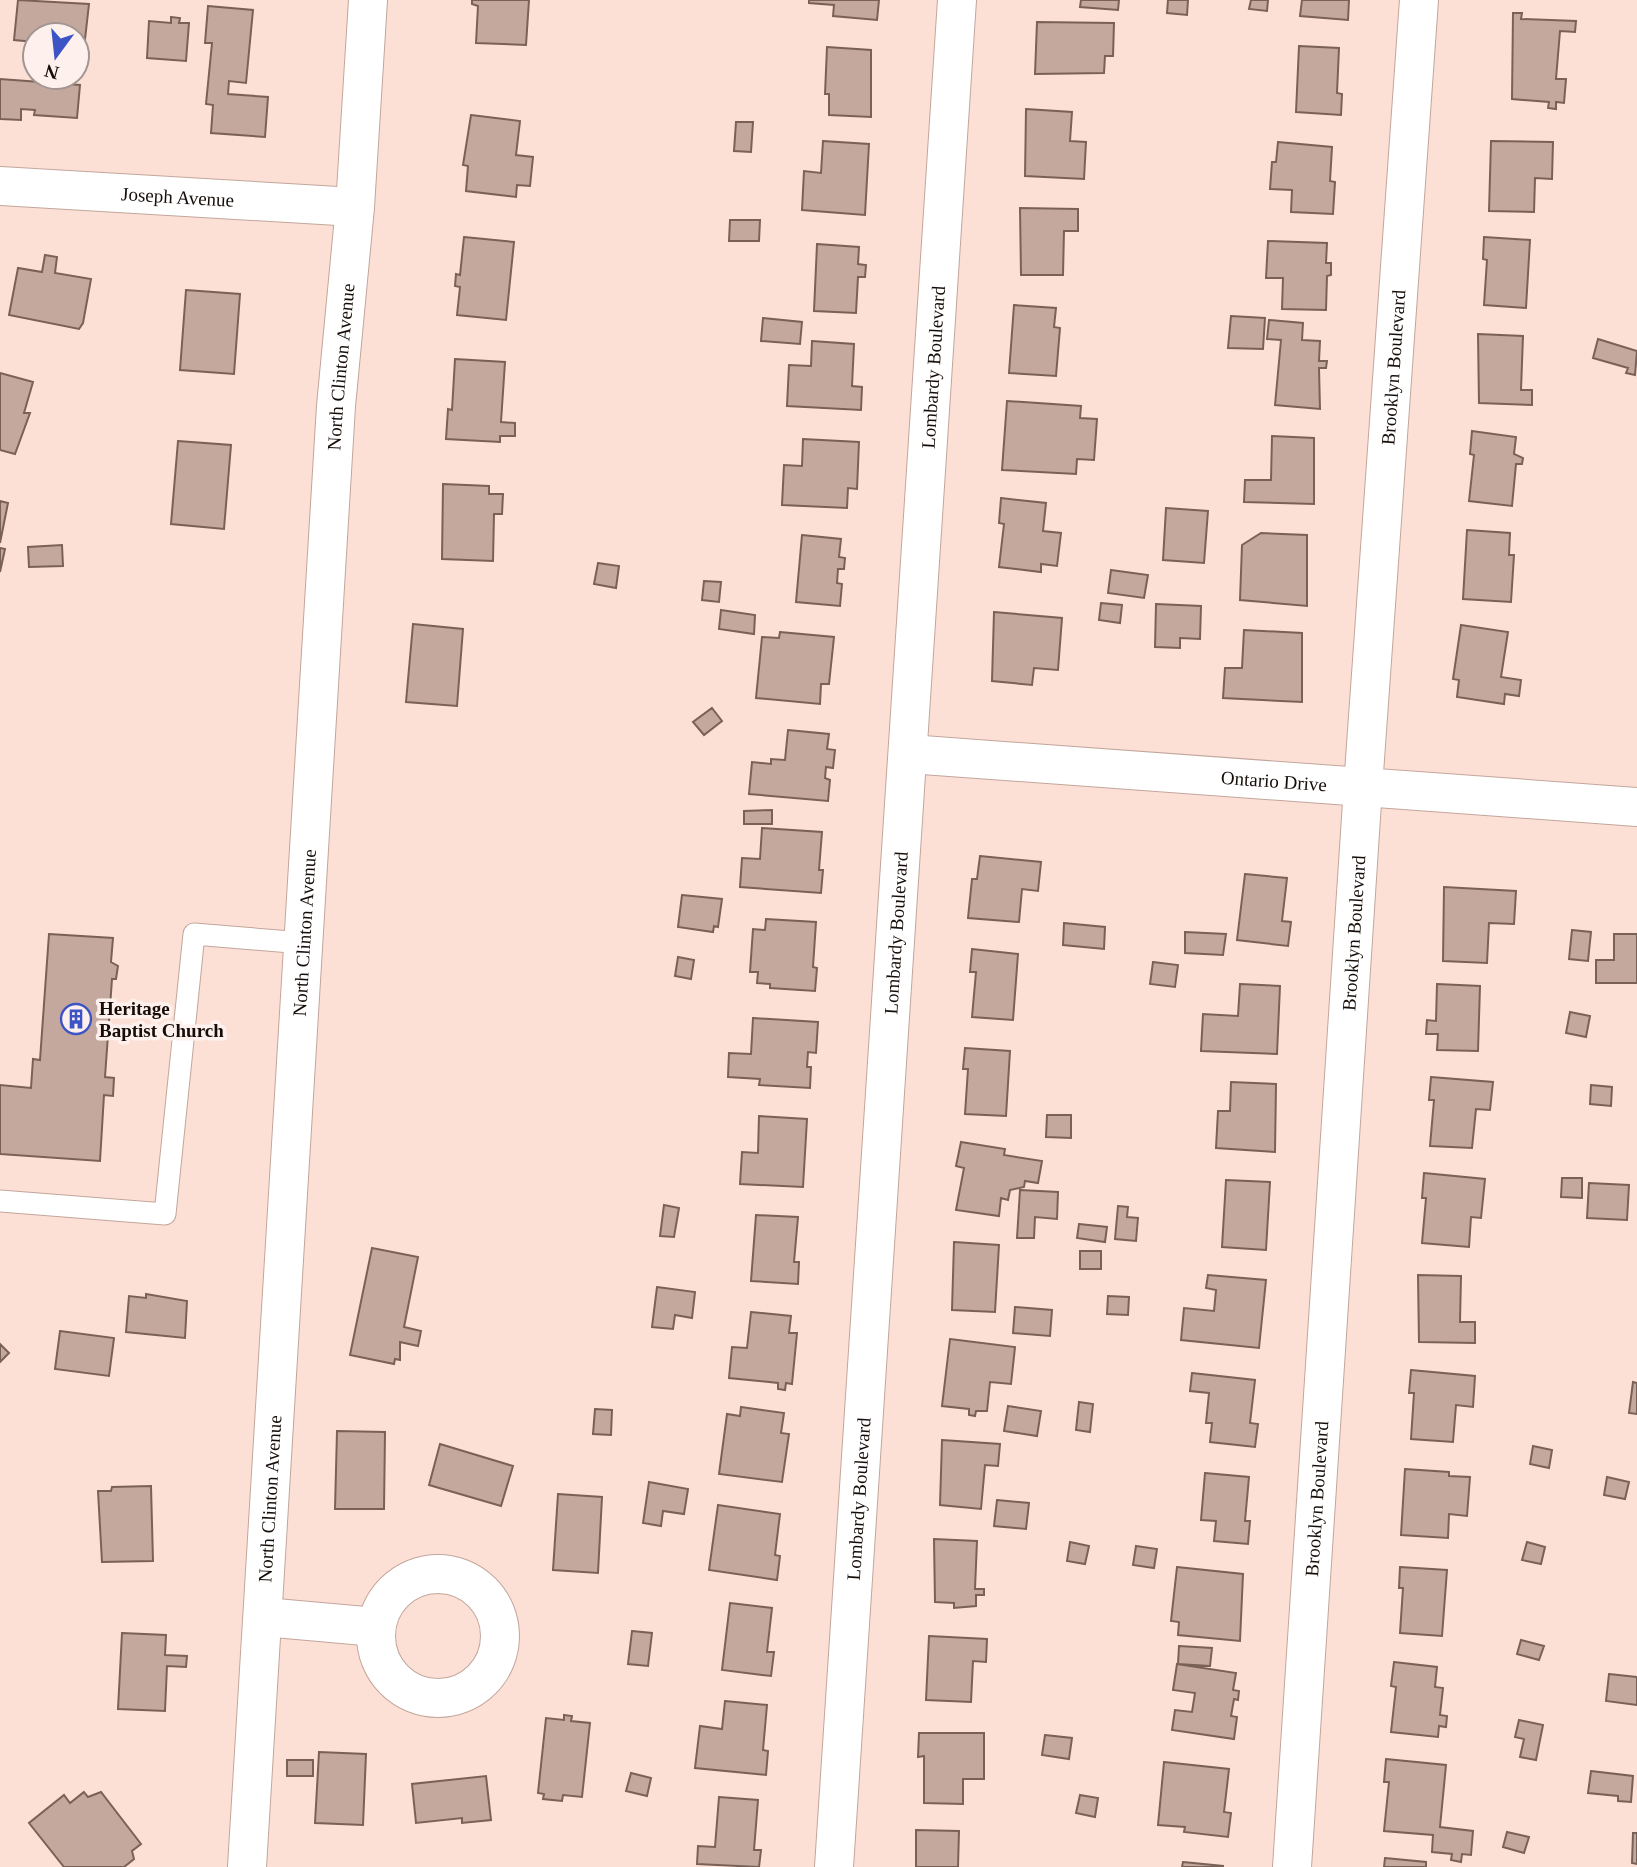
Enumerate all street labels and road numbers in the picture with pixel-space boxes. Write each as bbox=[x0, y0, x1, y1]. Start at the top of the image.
street label: Joseph Avenue bbox=[121, 183, 235, 210]
street label: North Clinton Avenue bbox=[323, 283, 358, 451]
street label: Lombardy Boulevard bbox=[917, 285, 949, 449]
street label: Brooklyn Boulevard bbox=[1377, 288, 1409, 446]
street label: Ontario Drive bbox=[1220, 766, 1328, 795]
street label: North Clinton Avenue bbox=[288, 848, 319, 1017]
street label: Lombardy Boulevard bbox=[880, 850, 911, 1015]
street label: Brooklyn Boulevard bbox=[1338, 854, 1369, 1011]
street label: North Clinton Avenue bbox=[254, 1414, 285, 1583]
street label: Lombardy Boulevard bbox=[842, 1416, 874, 1581]
street label: Brooklyn Boulevard bbox=[1301, 1420, 1332, 1577]

